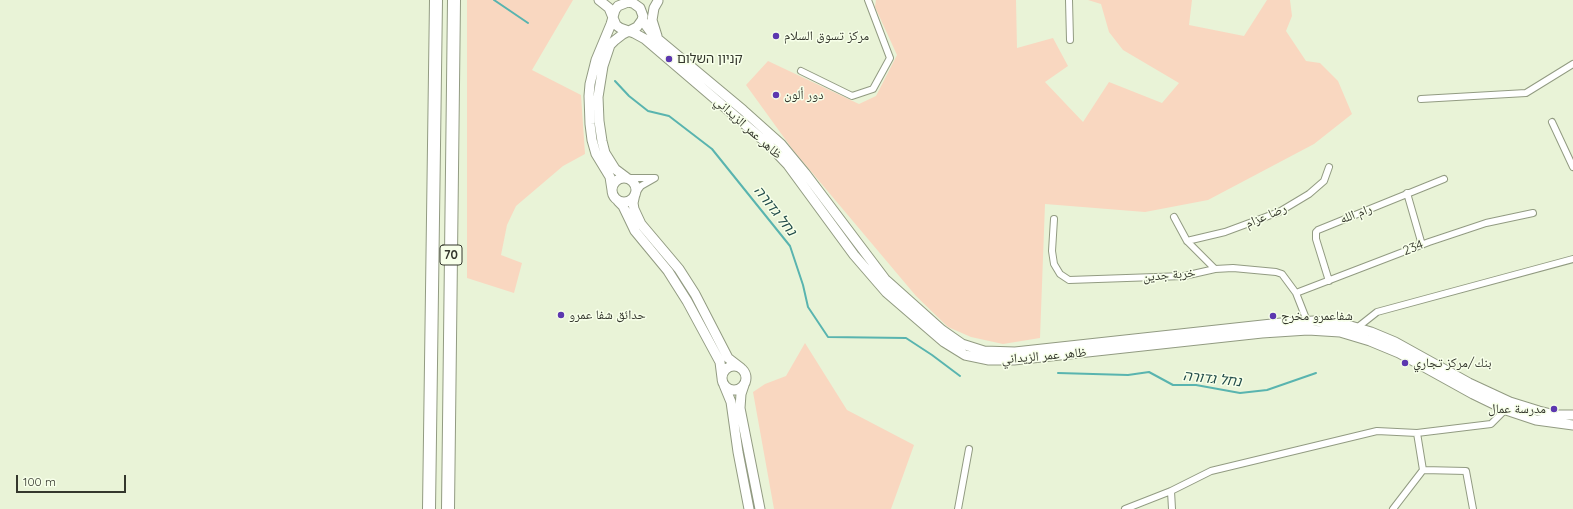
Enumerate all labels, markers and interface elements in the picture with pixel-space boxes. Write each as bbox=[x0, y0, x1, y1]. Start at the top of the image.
place label: مركز تسوق السلام bbox=[784, 28, 869, 44]
marker: مركز تسوق السلام bbox=[771, 31, 781, 41]
place label: קניון השלום bbox=[677, 51, 743, 67]
marker: קניון השלום bbox=[664, 54, 674, 64]
place label: دور ألون bbox=[784, 87, 824, 103]
marker: دور ألون bbox=[771, 90, 781, 100]
street label: ظاهر عمر الزيداني bbox=[711, 94, 785, 162]
water label: נחל גדורה bbox=[750, 183, 800, 239]
street label: رضا عزام bbox=[1243, 200, 1289, 232]
street label: رام الله bbox=[1338, 201, 1374, 227]
street label: 234 bbox=[1400, 237, 1426, 259]
road number: 70 bbox=[440, 245, 462, 265]
street label: خربة جدين bbox=[1142, 265, 1196, 285]
place label: حدائق شفا عمرو bbox=[569, 307, 646, 323]
place label: شفاعمرو مخرج bbox=[1281, 308, 1353, 324]
marker: حدائق شفا عمرو bbox=[556, 310, 566, 320]
marker: شفاعمرو مخرج bbox=[1268, 311, 1278, 321]
street label: ظاهر عمر الزيداني bbox=[1001, 345, 1087, 367]
place label: بنك/مركز تجاري bbox=[1413, 355, 1492, 371]
marker: بنك/مركز تجاري bbox=[1400, 358, 1410, 368]
water label: נחל גדורה bbox=[1182, 368, 1242, 390]
place label: مدرسة عمال bbox=[1488, 401, 1546, 417]
marker: مدرسة عمال bbox=[1549, 404, 1559, 414]
scale bar bbox=[18, 467, 128, 493]
text: 100 m bbox=[23, 474, 56, 489]

